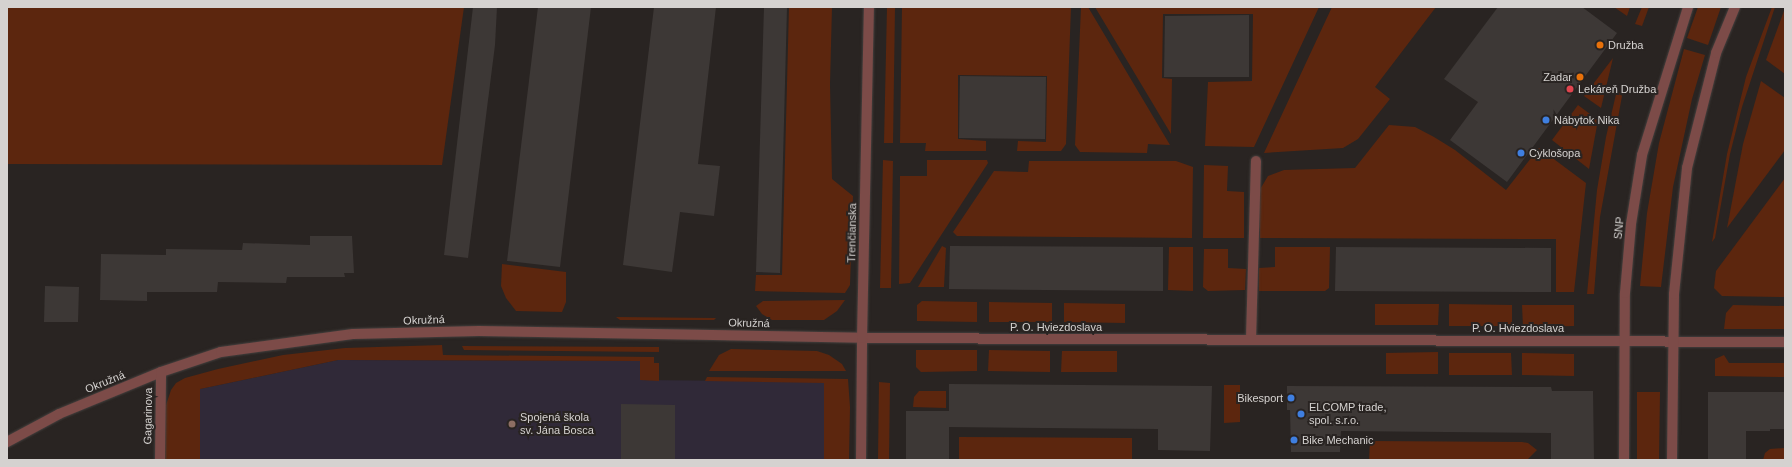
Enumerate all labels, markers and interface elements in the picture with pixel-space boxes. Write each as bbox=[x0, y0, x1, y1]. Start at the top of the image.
place label: Družba bbox=[1608, 38, 1643, 52]
marker: Družba bbox=[1595, 40, 1605, 50]
place label: Zadar bbox=[1543, 70, 1572, 84]
marker: Zadar bbox=[1575, 72, 1585, 82]
place label: Lekáreň Družba bbox=[1578, 82, 1656, 96]
marker: Lekáreň Družba bbox=[1565, 84, 1575, 94]
place label: Nábytok Nika bbox=[1554, 113, 1619, 127]
marker: Nábytok Nika bbox=[1541, 115, 1551, 125]
place label: Cyklošopa bbox=[1529, 146, 1580, 160]
marker: Cyklošopa bbox=[1516, 148, 1526, 158]
street label: Trenčianska bbox=[845, 203, 859, 263]
street label: SNP bbox=[1611, 216, 1627, 240]
street label: Okružná bbox=[403, 313, 445, 327]
street label: Okružná bbox=[728, 316, 770, 330]
street label: P. O. Hviezdoslava bbox=[1010, 320, 1102, 334]
street label: P. O. Hviezdoslava bbox=[1472, 321, 1564, 335]
street label: Okružná bbox=[83, 368, 127, 396]
street label: Gagarinova bbox=[141, 387, 155, 445]
place label: Bikesport bbox=[1237, 391, 1283, 405]
marker: Bikesport bbox=[1286, 393, 1296, 403]
place label: ELCOMP trade, spol. s.r.o. bbox=[1309, 401, 1387, 427]
marker: ELCOMP trade, spol. s.r.o. bbox=[1296, 409, 1306, 419]
place label: Spojená škola sv. Jána Bosca bbox=[520, 411, 594, 437]
marker: Spojená škola sv. Jána Bosca bbox=[507, 419, 517, 429]
place label: Bike Mechanic bbox=[1302, 433, 1374, 447]
marker: Bike Mechanic bbox=[1289, 435, 1299, 445]

